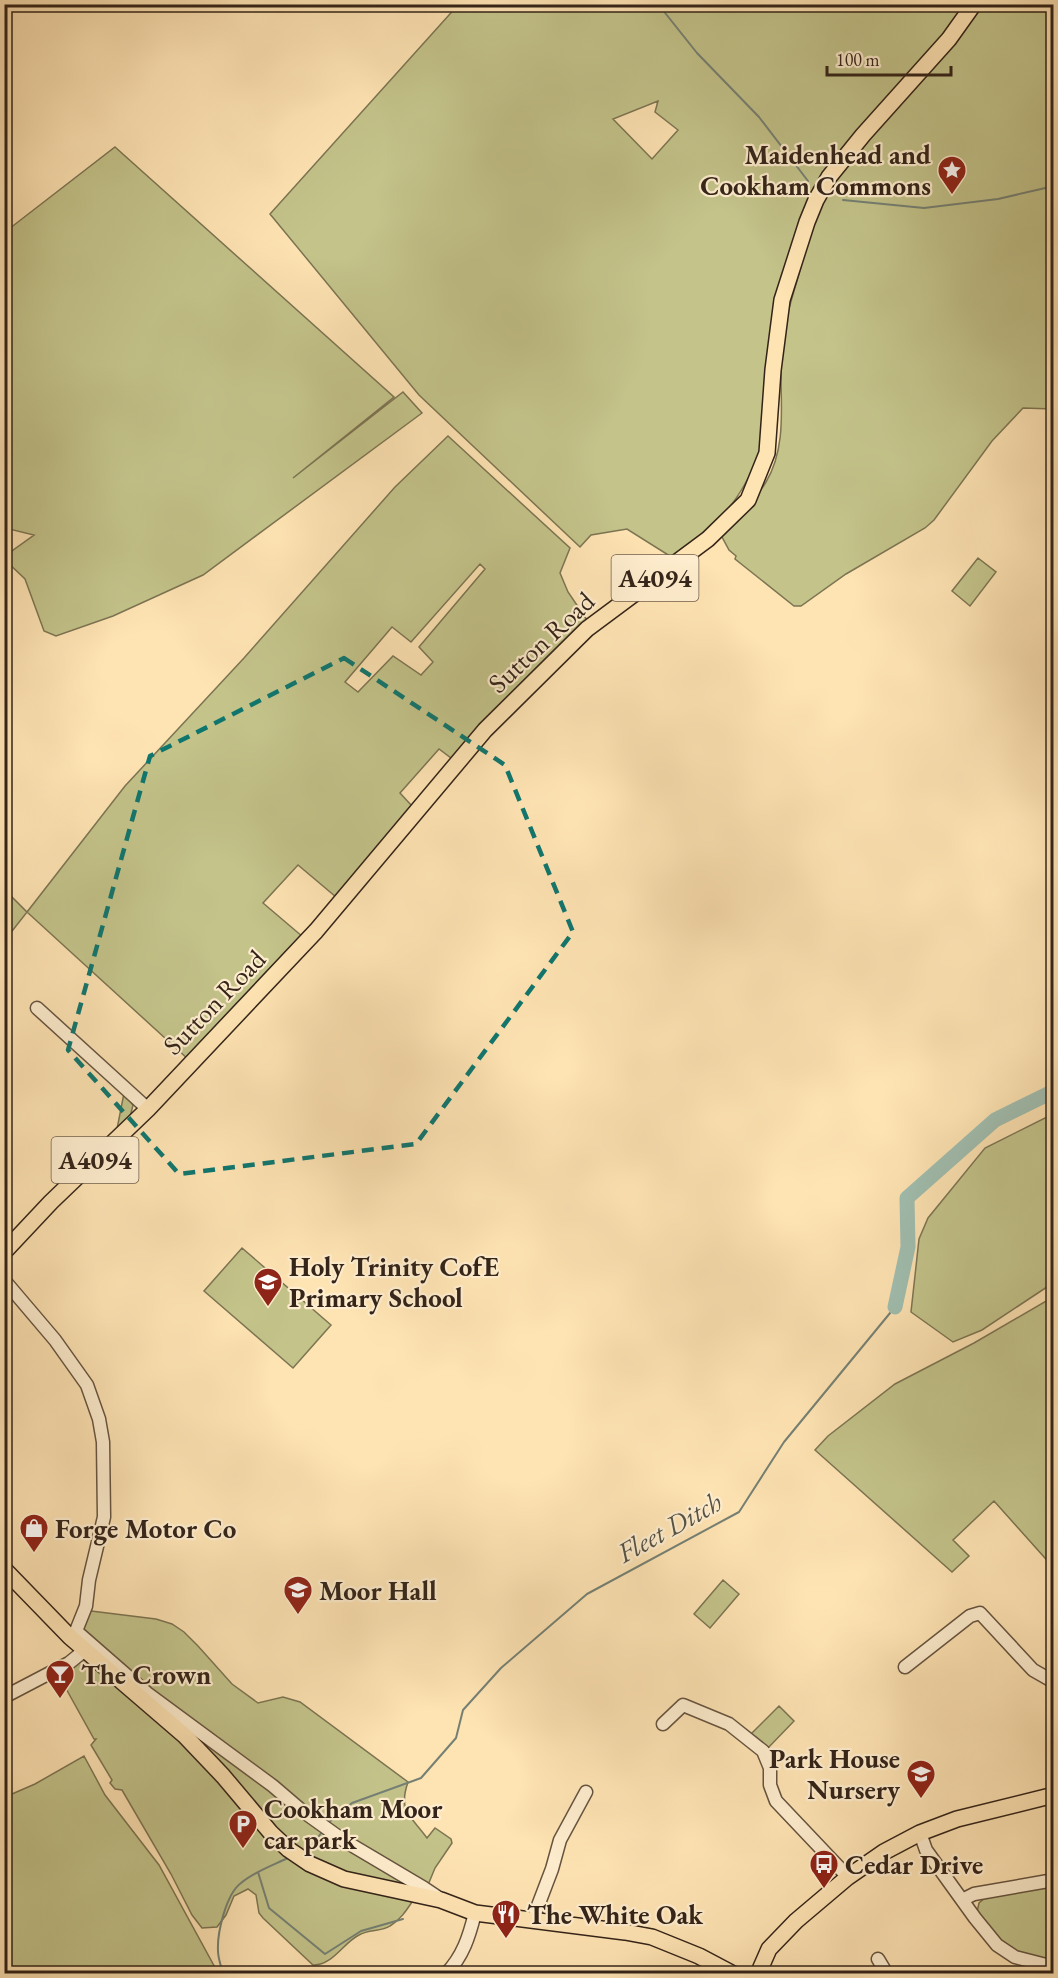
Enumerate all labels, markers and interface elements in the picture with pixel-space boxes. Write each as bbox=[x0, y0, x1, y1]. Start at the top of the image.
scale bar bbox=[827, 39, 952, 77]
text: 100 m bbox=[836, 48, 880, 71]
place label: Maidenhead and Cookham Commons bbox=[700, 137, 931, 203]
place icon: Maidenhead and Cookham Commons bbox=[936, 154, 968, 196]
road number: A4094 bbox=[612, 555, 698, 601]
street label: Sutton Road bbox=[480, 584, 602, 700]
street label: Sutton Road bbox=[155, 942, 273, 1062]
road number: A4094 bbox=[52, 1137, 138, 1183]
place label: Holy Trinity CofE Primary School bbox=[289, 1249, 500, 1315]
school or university icon: Holy Trinity CofE Primary School bbox=[252, 1266, 284, 1308]
water label: Fleet Ditch bbox=[609, 1483, 728, 1571]
place label: Forge Motor Co bbox=[55, 1511, 236, 1546]
shop icon: Forge Motor Co bbox=[18, 1512, 50, 1554]
place label: Moor Hall bbox=[319, 1573, 437, 1608]
school or university icon: Moor Hall bbox=[282, 1574, 314, 1616]
place label: The Crown bbox=[81, 1657, 211, 1692]
bar icon: The Crown bbox=[44, 1658, 76, 1700]
place label: Park House Nursery bbox=[769, 1741, 901, 1807]
school or university icon: Park House Nursery bbox=[905, 1758, 937, 1800]
place label: Cookham Moor car park bbox=[264, 1791, 443, 1857]
parking icon: Cookham Moor car park bbox=[227, 1808, 259, 1850]
place label: Cedar Drive bbox=[845, 1847, 983, 1882]
bus stop icon: Cedar Drive bbox=[808, 1848, 840, 1890]
place label: The White Oak bbox=[527, 1897, 704, 1932]
restaurant icon: The White Oak bbox=[490, 1898, 522, 1940]

